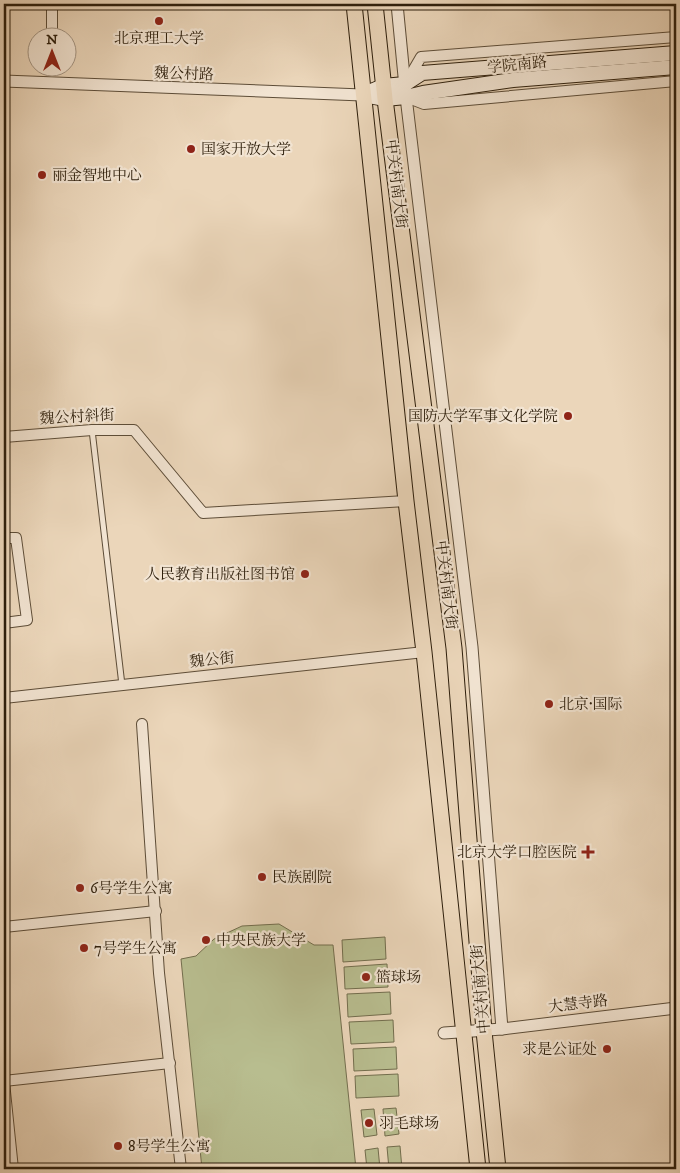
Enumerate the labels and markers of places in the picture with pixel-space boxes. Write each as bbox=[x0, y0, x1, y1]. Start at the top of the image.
marker: 北京理工大学 bbox=[153, 15, 165, 27]
place label: 北京理工大学 bbox=[114, 29, 204, 48]
place label: 国家开放大学 bbox=[201, 140, 291, 159]
marker: 国家开放大学 bbox=[185, 143, 197, 155]
place label: 丽金智地中心 bbox=[52, 166, 142, 185]
marker: 丽金智地中心 bbox=[36, 169, 48, 181]
place label: 国防大学军事文化学院 bbox=[408, 407, 558, 426]
marker: 国防大学军事文化学院 bbox=[562, 410, 574, 422]
place label: 人民教育出版社图书馆 bbox=[145, 565, 295, 584]
marker: 人民教育出版社图书馆 bbox=[299, 568, 311, 580]
place label: 北京·国际 bbox=[559, 695, 623, 714]
marker: 北京·国际 bbox=[543, 698, 555, 710]
place label: 北京大学口腔医院 bbox=[457, 843, 577, 862]
marker: 北京大学口腔医院 bbox=[581, 845, 595, 859]
place label: 民族剧院 bbox=[272, 868, 332, 887]
marker: 民族剧院 bbox=[256, 871, 268, 883]
place label: 6号学生公寓 bbox=[90, 879, 173, 898]
marker: 6号学生公寓 bbox=[74, 882, 86, 894]
place label: 中央民族大学 bbox=[216, 931, 306, 950]
marker: 中央民族大学 bbox=[200, 934, 212, 946]
place label: 7号学生公寓 bbox=[94, 939, 177, 958]
marker: 7号学生公寓 bbox=[78, 942, 90, 954]
place label: 篮球场 bbox=[376, 968, 421, 987]
marker: 篮球场 bbox=[360, 971, 372, 983]
place label: 求是公证处 bbox=[522, 1040, 597, 1059]
marker: 求是公证处 bbox=[601, 1043, 613, 1055]
place label: 羽毛球场 bbox=[379, 1114, 439, 1133]
marker: 羽毛球场 bbox=[363, 1117, 375, 1129]
place label: 8号学生公寓 bbox=[128, 1137, 211, 1156]
marker: 8号学生公寓 bbox=[112, 1140, 124, 1152]

